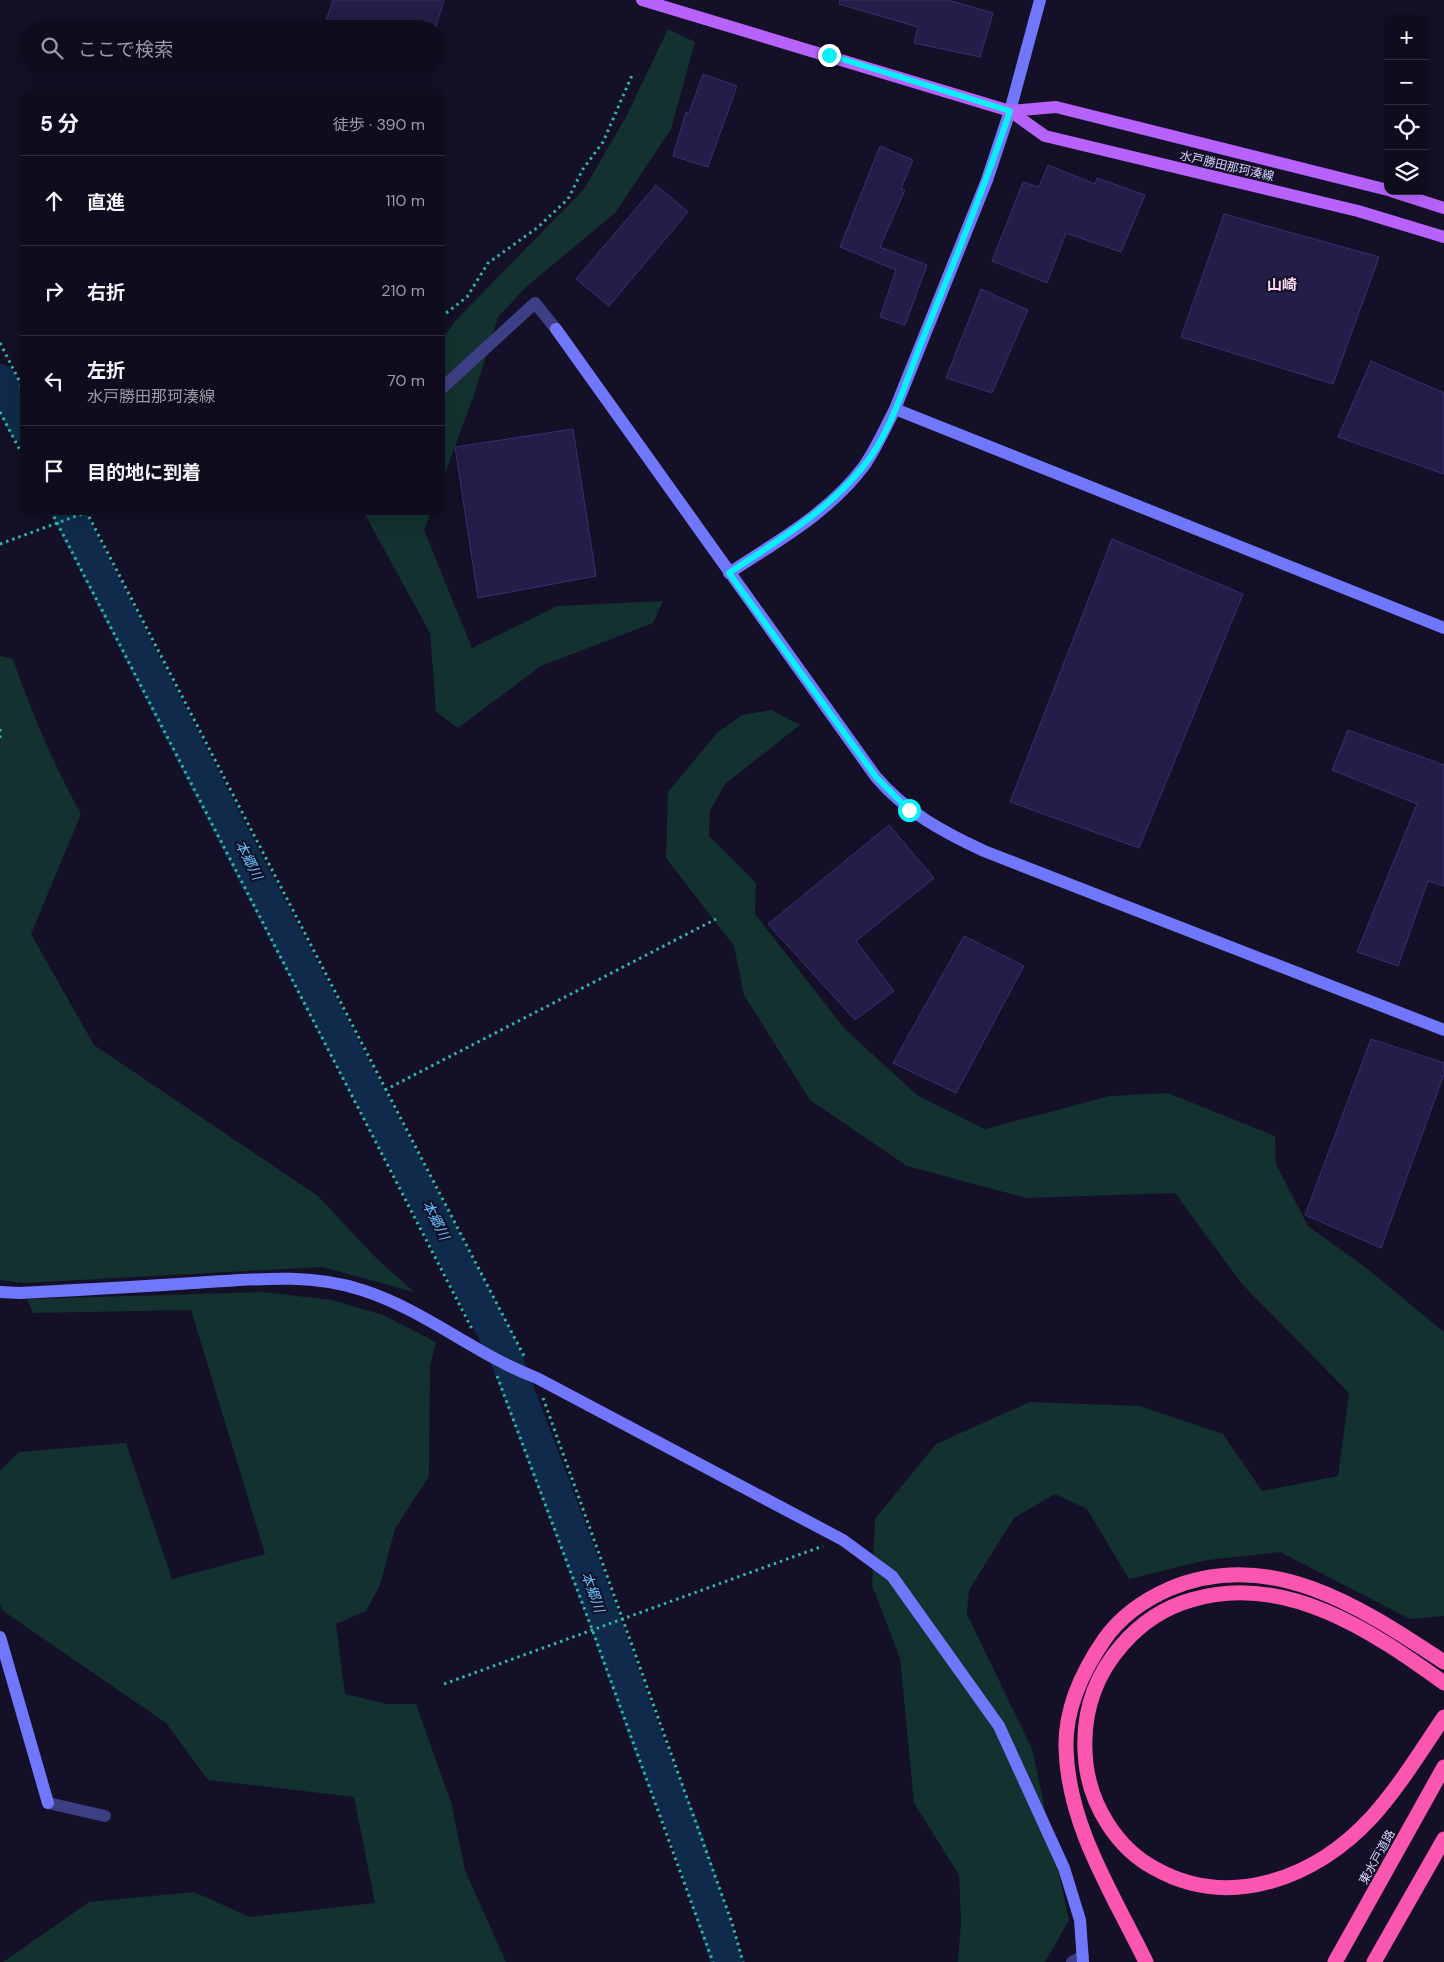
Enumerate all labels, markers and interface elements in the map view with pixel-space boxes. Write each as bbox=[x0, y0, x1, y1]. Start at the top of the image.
map controls bbox=[1384, 15, 1429, 195]
button: + bbox=[1384, 15, 1429, 60]
search box bbox=[20, 20, 445, 75]
icon: search bbox=[38, 34, 66, 62]
text: ここで検索 bbox=[78, 37, 173, 62]
route end bbox=[818, 44, 841, 67]
button: − bbox=[1384, 60, 1429, 105]
button: locate bbox=[1384, 105, 1429, 150]
text: 5 分 bbox=[40, 110, 79, 138]
text: 徒歩 · 390 m bbox=[333, 114, 425, 135]
street label: 水戸勝田那珂湊線 bbox=[1178, 147, 1276, 185]
button: layers bbox=[1384, 150, 1429, 195]
icon: ahead bbox=[40, 187, 68, 215]
text: 直進 bbox=[87, 190, 125, 215]
text: 110 m bbox=[386, 190, 425, 211]
district label: 山崎 bbox=[1267, 275, 1297, 295]
icon: right bbox=[40, 277, 68, 305]
text: 右折 bbox=[87, 280, 125, 305]
text: 210 m bbox=[381, 280, 425, 301]
text: 左折 bbox=[87, 358, 125, 383]
icon: left bbox=[40, 367, 68, 395]
text: 70 m bbox=[387, 370, 425, 391]
text: 水戸勝田那珂湊線 bbox=[87, 386, 215, 407]
icon: arrive bbox=[40, 457, 68, 485]
text: 目的地に到着 bbox=[87, 460, 201, 485]
route start bbox=[898, 799, 921, 822]
water label: 本郷川 bbox=[231, 837, 267, 885]
water label: 本郷川 bbox=[418, 1197, 454, 1245]
water label: 本郷川 bbox=[577, 1569, 609, 1617]
street label: 東水戸道路 bbox=[1355, 1827, 1399, 1887]

